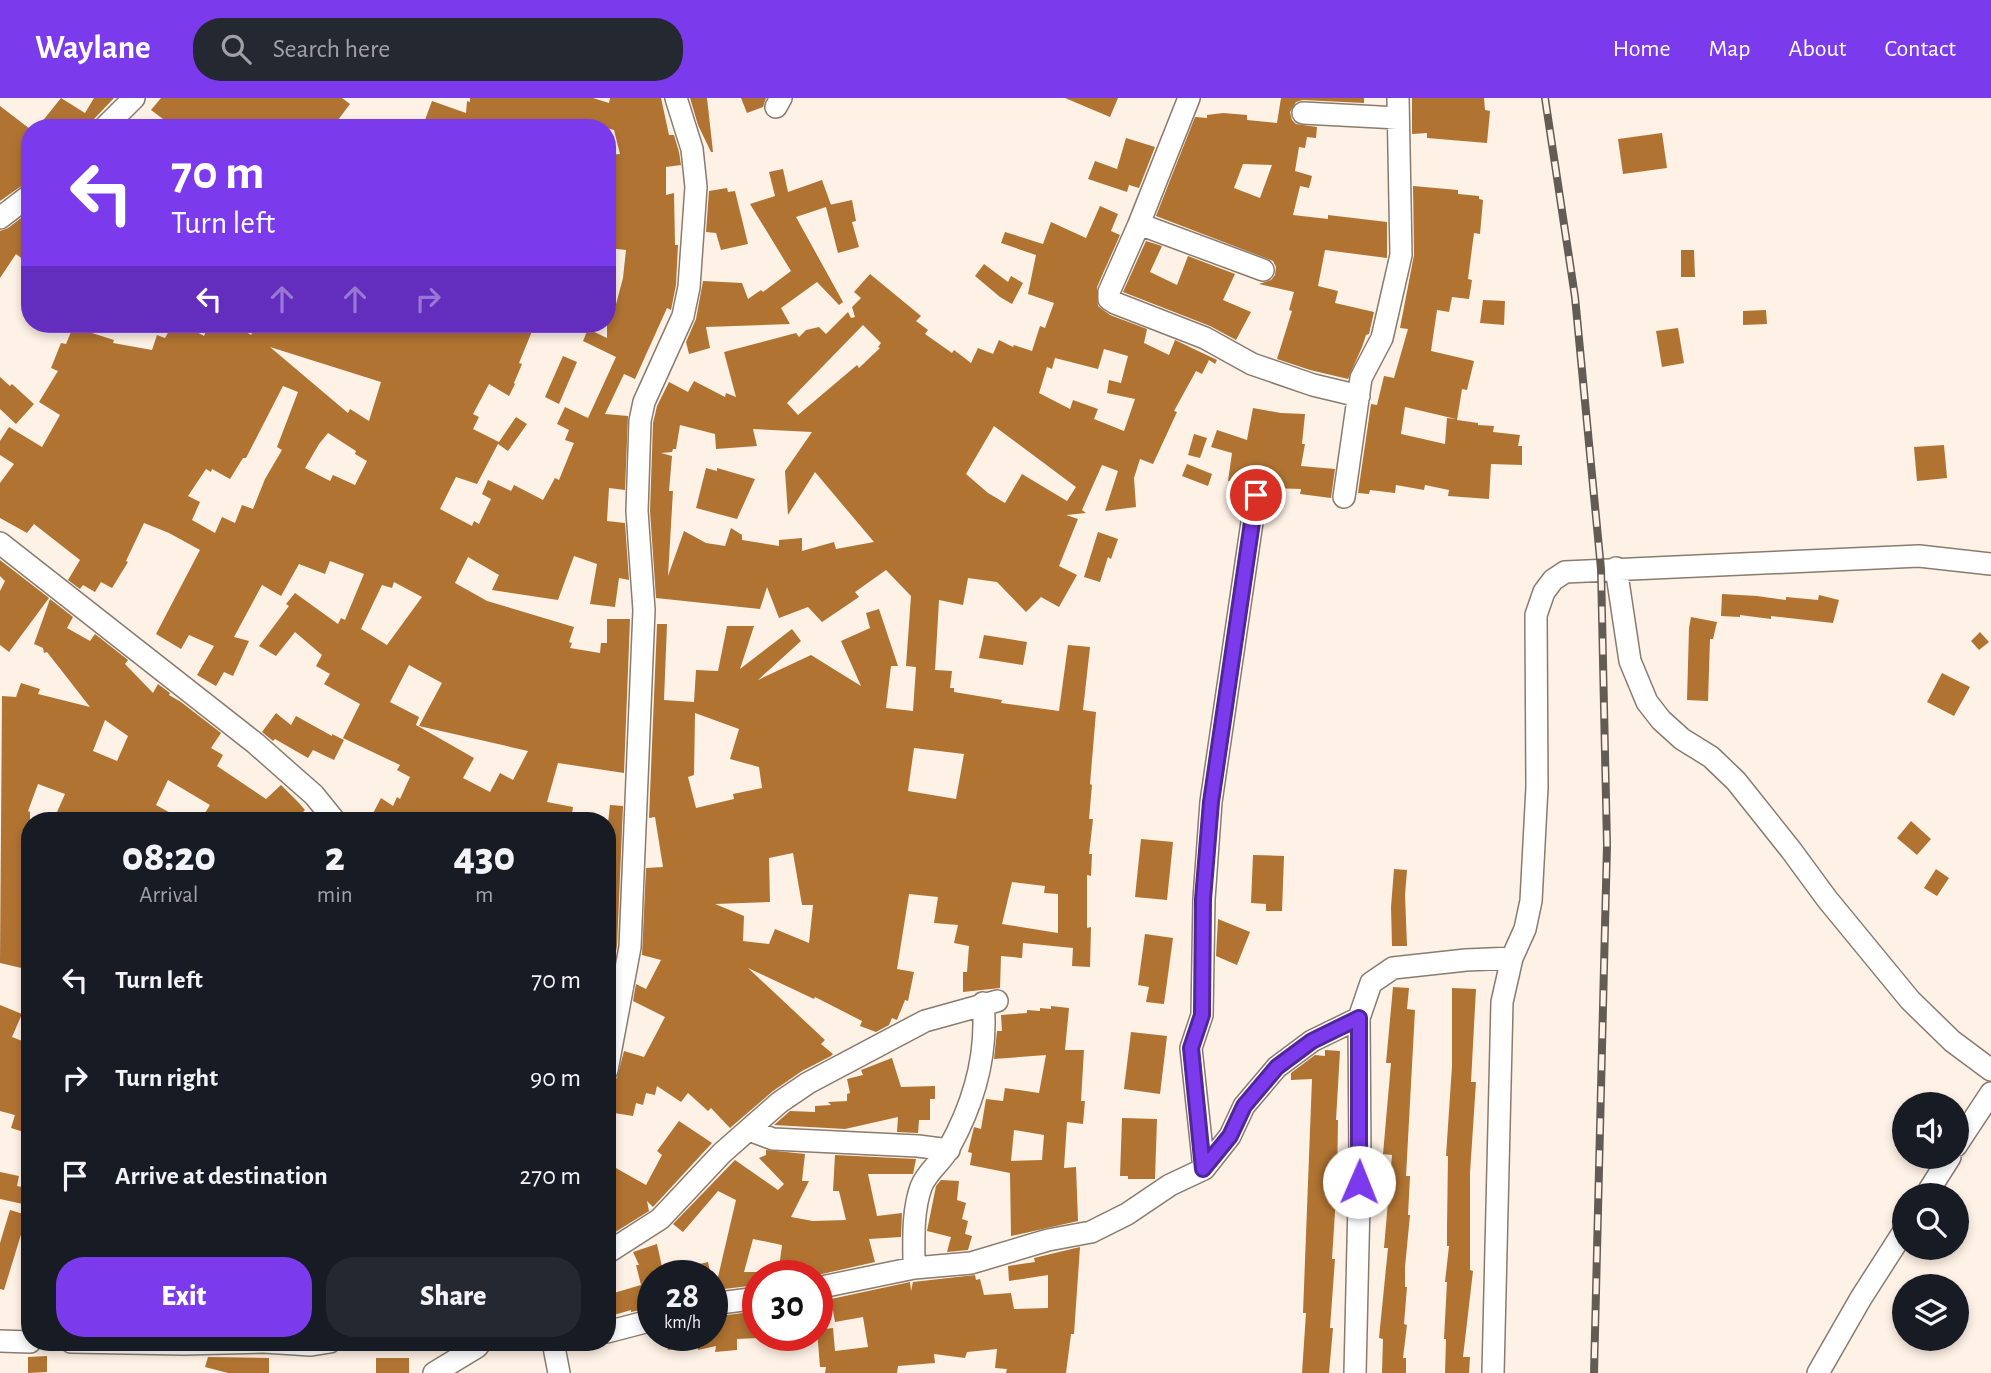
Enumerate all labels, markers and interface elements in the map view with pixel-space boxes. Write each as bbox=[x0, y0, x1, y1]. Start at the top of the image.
search box bbox=[193, 18, 683, 81]
icon: search bbox=[217, 30, 255, 68]
text: Waylane bbox=[35, 32, 151, 65]
text: Search here bbox=[273, 36, 390, 62]
text: Home bbox=[1613, 37, 1671, 61]
text: Map bbox=[1709, 37, 1751, 61]
text: About bbox=[1789, 37, 1846, 61]
text: Contact bbox=[1884, 37, 1956, 61]
icon: left bbox=[56, 147, 147, 238]
text: 70 m bbox=[171, 149, 265, 198]
text: Turn left bbox=[171, 207, 275, 239]
icon: left bbox=[190, 280, 228, 318]
icon: ahead bbox=[263, 280, 301, 318]
icon: ahead bbox=[336, 280, 374, 318]
icon: right bbox=[409, 280, 447, 318]
pin bbox=[1226, 465, 1286, 525]
icon: arrive bbox=[1237, 476, 1275, 514]
text: 08:20 bbox=[122, 836, 216, 878]
text: 2 bbox=[325, 836, 345, 878]
text: 430 bbox=[453, 836, 515, 878]
text: Arrival bbox=[139, 884, 198, 907]
text: min bbox=[317, 884, 353, 907]
text: m bbox=[475, 884, 494, 907]
icon: left bbox=[56, 961, 94, 999]
text: Turn left bbox=[115, 967, 203, 993]
text: 70 m bbox=[531, 967, 581, 993]
icon: right bbox=[56, 1059, 94, 1097]
text: Turn right bbox=[115, 1065, 218, 1091]
text: 90 m bbox=[530, 1065, 581, 1091]
map controls bbox=[1892, 1092, 1969, 1351]
button: sound bbox=[1892, 1092, 1969, 1169]
position arrow bbox=[1322, 1145, 1396, 1219]
icon: arrive bbox=[56, 1157, 94, 1195]
text: Arrive at destination bbox=[115, 1163, 328, 1189]
text: 270 m bbox=[520, 1163, 581, 1189]
button: search bbox=[1892, 1183, 1969, 1260]
button: Exit bbox=[56, 1257, 312, 1337]
button: Share bbox=[326, 1257, 581, 1337]
speed limit sign: 30 bbox=[742, 1260, 833, 1351]
button: layers bbox=[1892, 1274, 1969, 1351]
text: 28 bbox=[666, 1279, 699, 1314]
text: km/h bbox=[664, 1314, 701, 1332]

